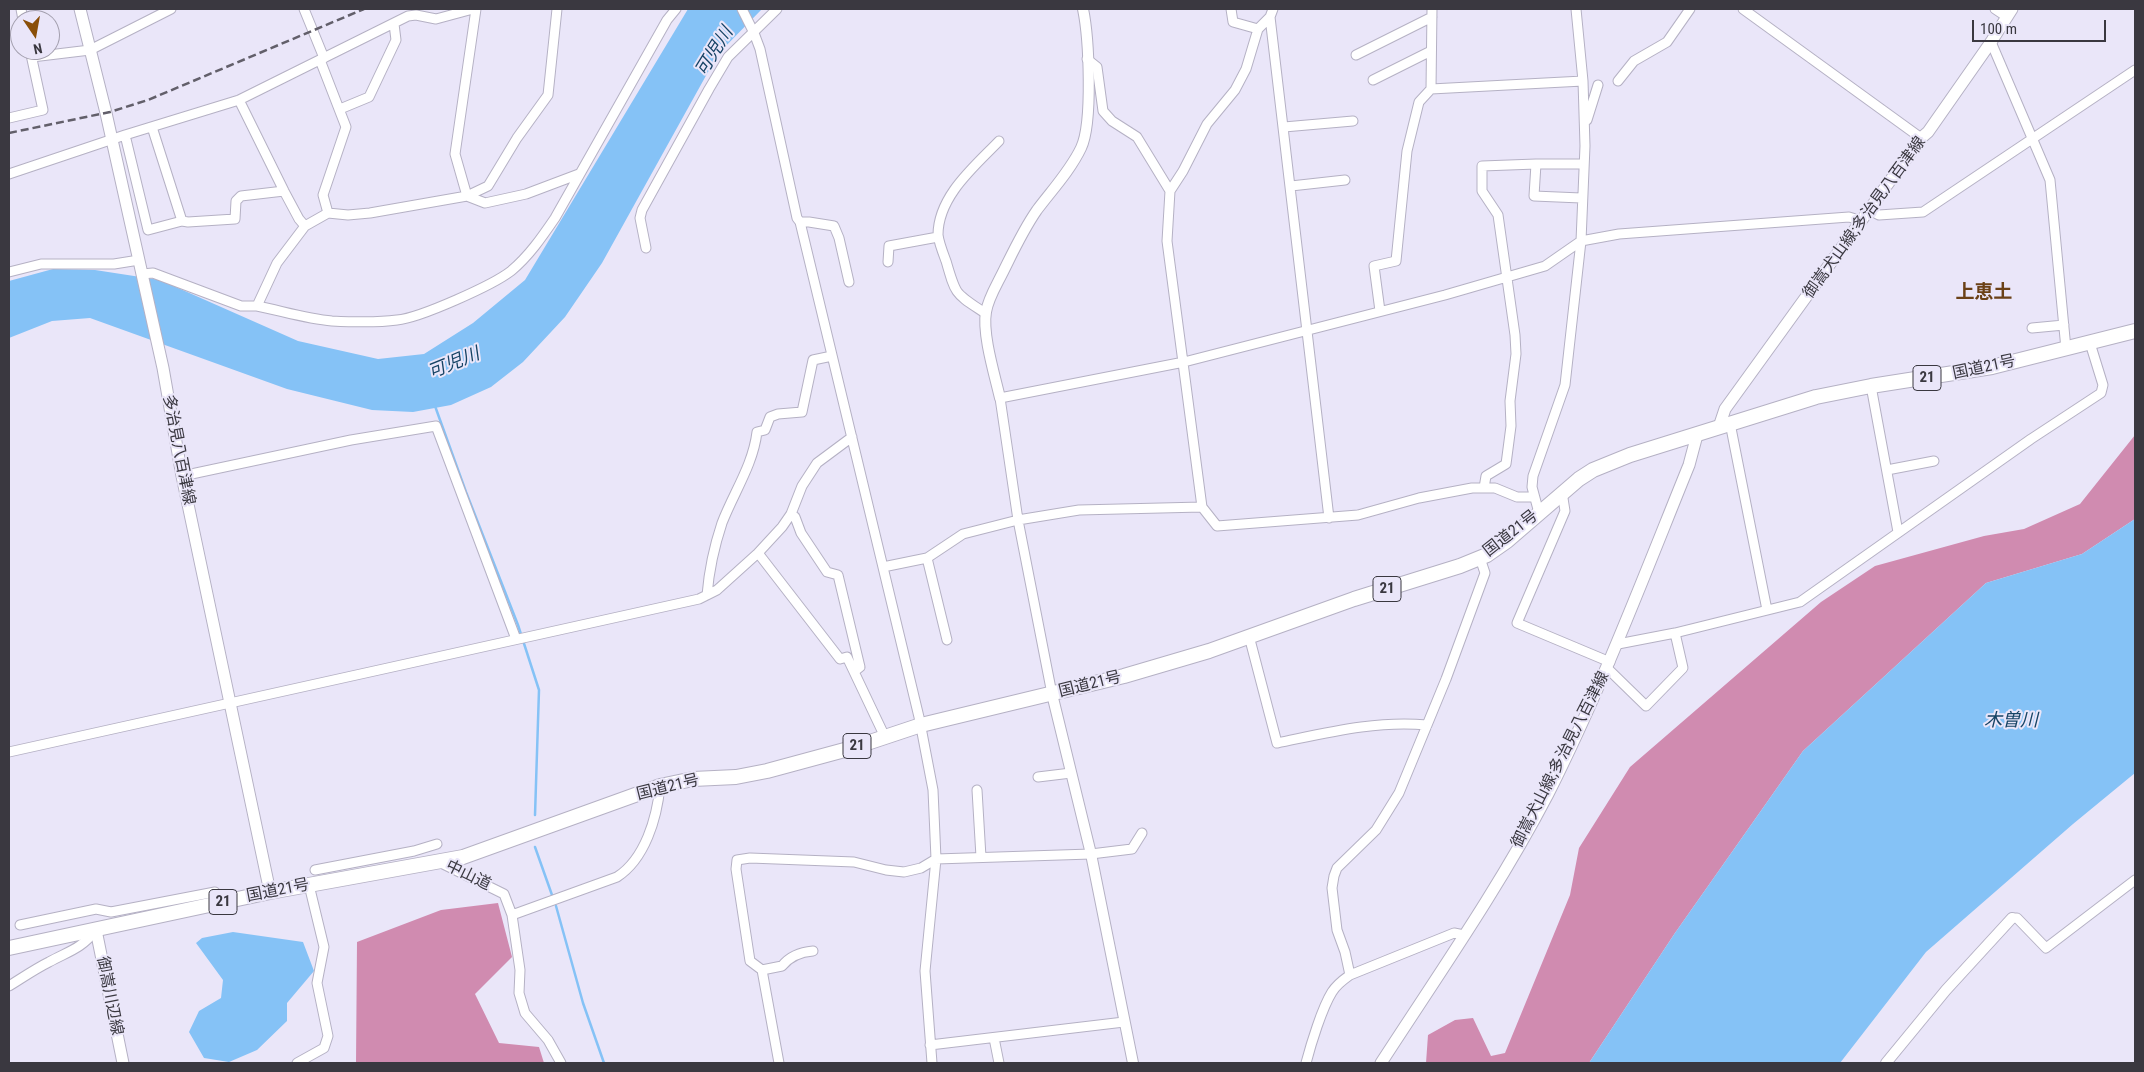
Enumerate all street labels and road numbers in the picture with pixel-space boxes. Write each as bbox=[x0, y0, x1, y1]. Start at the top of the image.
street label: 御嵩犬山線;多治見八百津線 bbox=[1800, 133, 1930, 303]
street label: 国道21号 bbox=[1951, 352, 2017, 384]
road number: 21 bbox=[1913, 366, 1941, 390]
street label: 多治見八百津線 bbox=[158, 393, 198, 507]
street label: 国道21号 bbox=[1480, 507, 1542, 561]
road number: 21 bbox=[1373, 576, 1401, 602]
street label: 国道21号 bbox=[1057, 668, 1123, 702]
street label: 御嵩犬山線;多治見八百津線 bbox=[1508, 669, 1614, 851]
road number: 21 bbox=[843, 734, 871, 758]
street label: 国道21号 bbox=[635, 771, 701, 805]
street label: 中山道 bbox=[442, 857, 494, 895]
street label: 国道21号 bbox=[245, 875, 311, 907]
road number: 21 bbox=[209, 890, 237, 914]
street label: 御嵩川辺線 bbox=[92, 955, 126, 1037]

